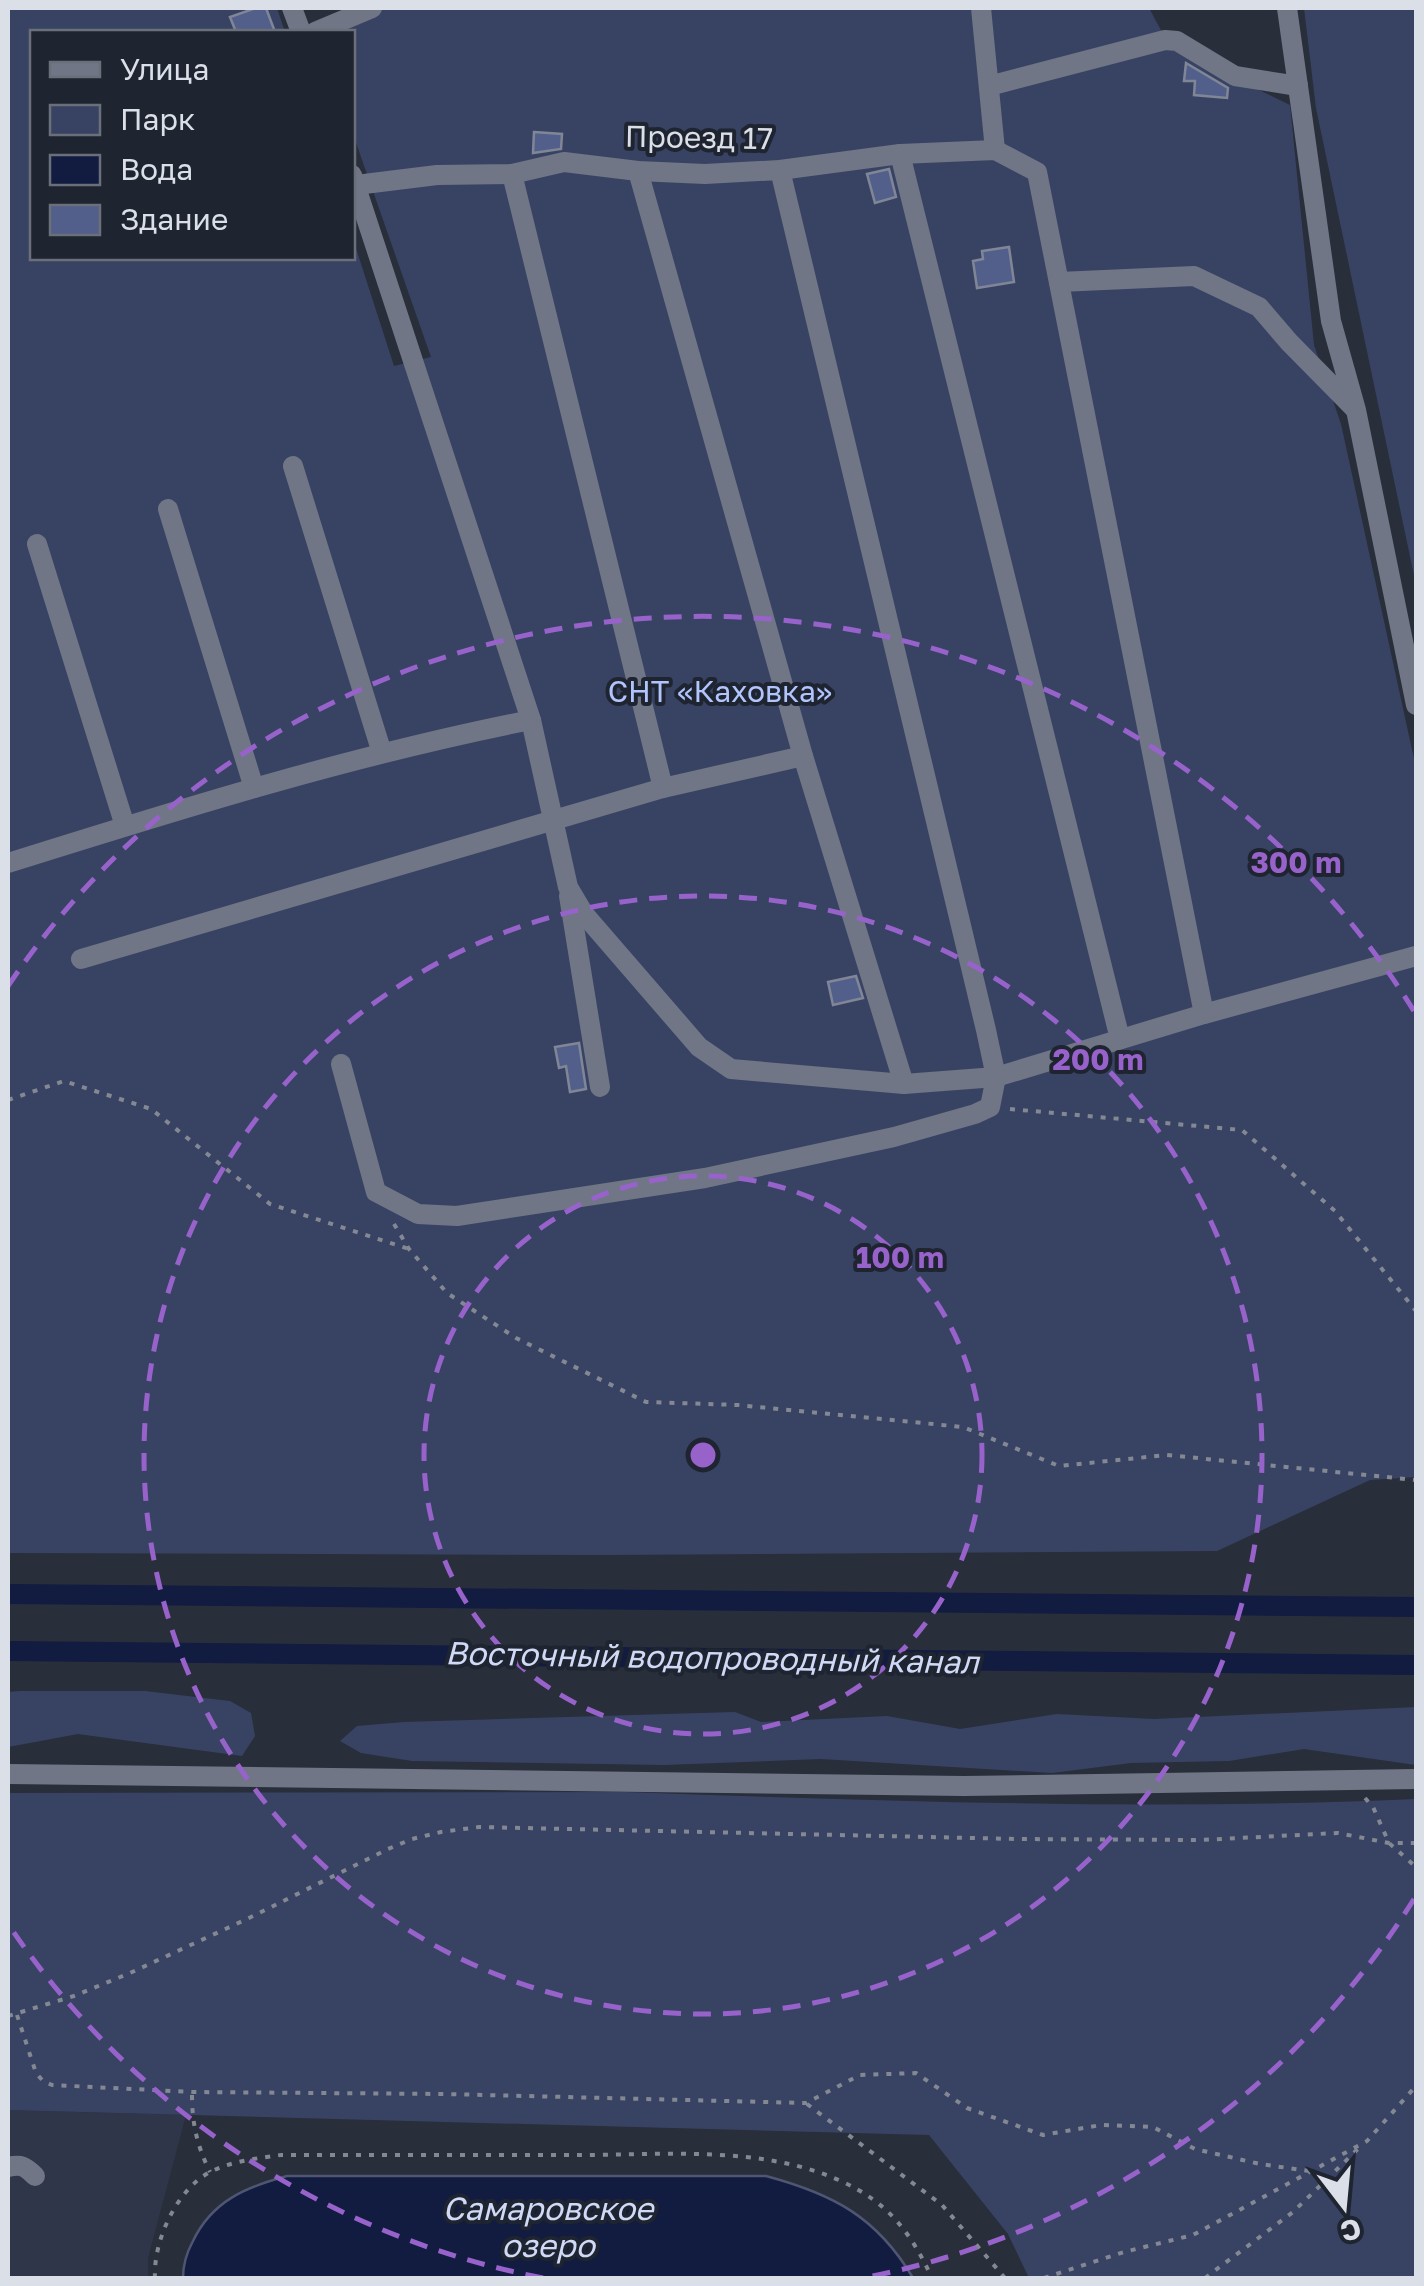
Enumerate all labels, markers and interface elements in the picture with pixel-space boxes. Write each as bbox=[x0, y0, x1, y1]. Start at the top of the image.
legend bbox=[30, 30, 355, 260]
text: Улица bbox=[120, 51, 209, 87]
text: Парк bbox=[120, 101, 195, 137]
street label: Проезд 17 bbox=[625, 118, 773, 156]
text: Вода bbox=[120, 151, 193, 187]
text: Здание bbox=[120, 201, 228, 237]
park label: СНТ «Каховка» bbox=[608, 673, 832, 709]
text: 300 m bbox=[1250, 844, 1342, 880]
text: 200 m bbox=[1052, 1041, 1144, 1077]
text: 100 m bbox=[856, 1239, 944, 1275]
centre of rings bbox=[685, 1437, 721, 1473]
water label: Восточный водопроводный канал bbox=[445, 1633, 981, 1681]
north arrow bbox=[1294, 2156, 1394, 2256]
water label: Самаровское озеро bbox=[443, 2189, 656, 2264]
text: С bbox=[1337, 2212, 1365, 2249]

